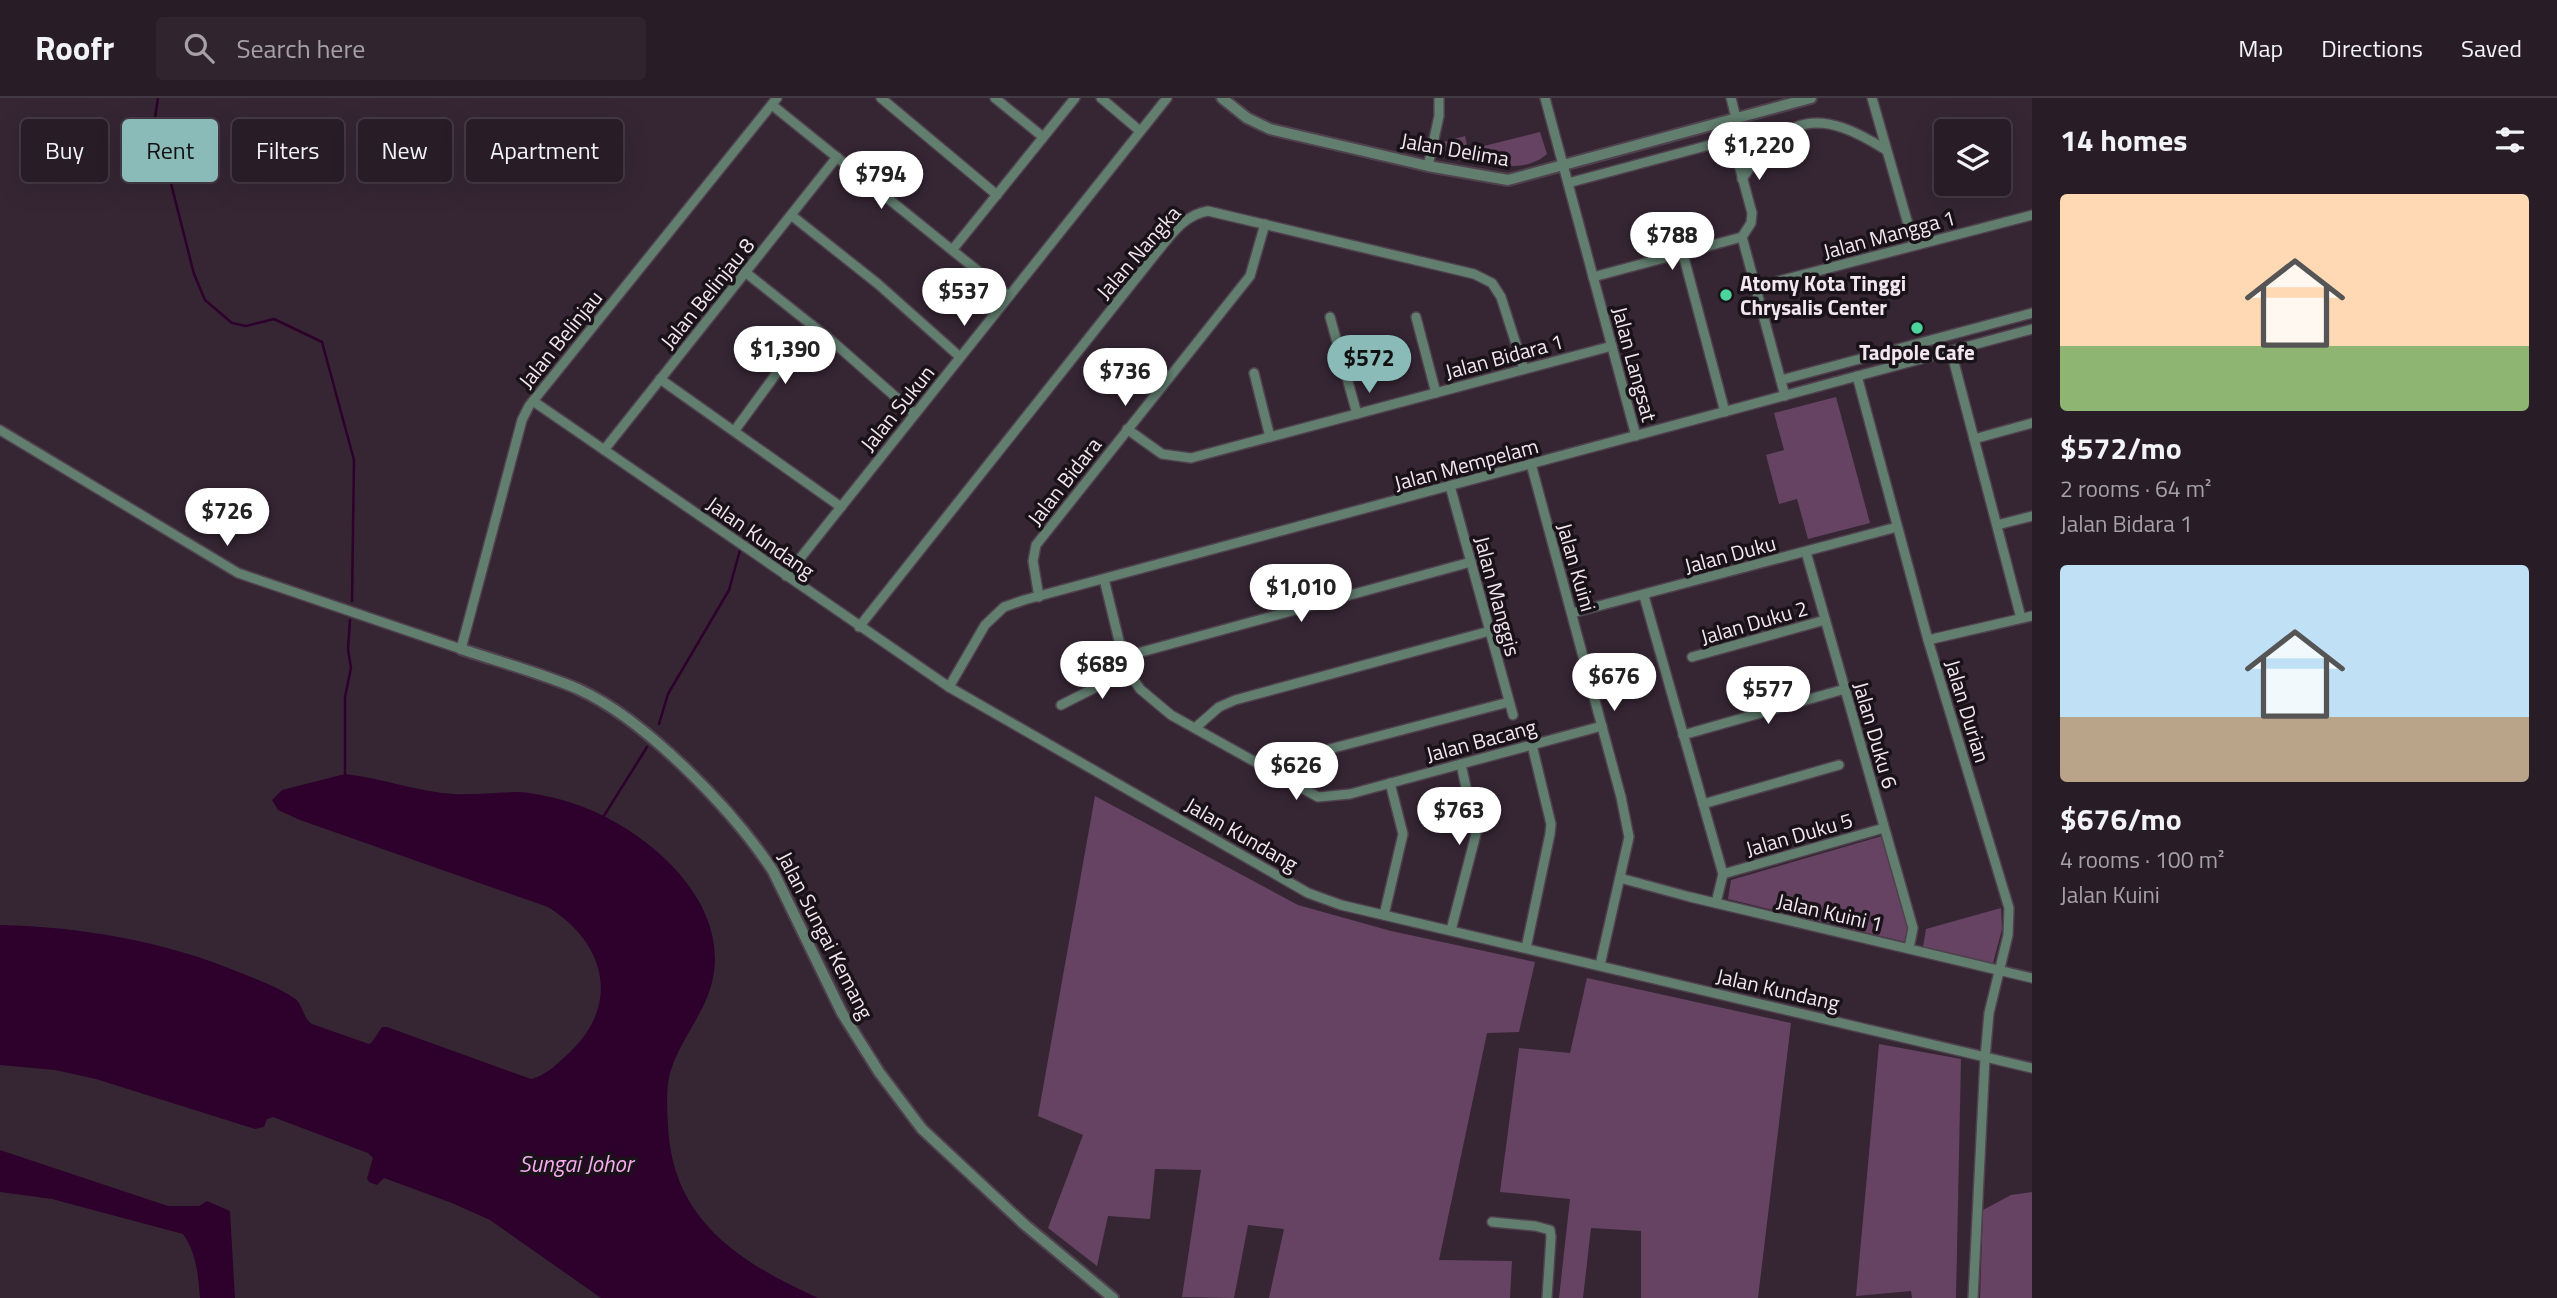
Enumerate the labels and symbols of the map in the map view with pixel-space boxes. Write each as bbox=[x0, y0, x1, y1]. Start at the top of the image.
pin: $1,220 bbox=[1702, 122, 1816, 182]
street label: Jalan Delima bbox=[1398, 124, 1512, 174]
pin: $794 bbox=[840, 152, 922, 211]
street label: Jalan Nangka bbox=[1088, 198, 1188, 306]
street label: Jalan Mangga 1 bbox=[1819, 201, 1959, 267]
pin: $788 bbox=[1631, 212, 1713, 272]
street label: Jalan Belinjau 8 bbox=[652, 230, 762, 355]
place label: Atomy Kota Tinggi Chrysalis Center bbox=[1740, 267, 1906, 323]
pin: $537 bbox=[923, 268, 1005, 328]
street label: Jalan Belinjau bbox=[510, 283, 610, 395]
marker: Atomy Kota Tinggi Chrysalis Center bbox=[1718, 287, 1734, 303]
street label: Jalan Langsat bbox=[1604, 303, 1666, 426]
marker: Tadpole Cafe bbox=[1909, 320, 1925, 336]
street label: Jalan Bidara 1 bbox=[1441, 325, 1567, 387]
pin: $1,390 bbox=[728, 327, 842, 386]
pin: $572 bbox=[1328, 336, 1410, 395]
place label: Tadpole Cafe bbox=[1859, 336, 1975, 368]
pin: $736 bbox=[1084, 348, 1166, 408]
street label: Jalan Sukun bbox=[852, 358, 942, 458]
street label: Jalan Bidara bbox=[1019, 429, 1109, 532]
street label: Jalan Mempelam bbox=[1390, 429, 1542, 499]
street label: Jalan Kundang bbox=[700, 488, 822, 586]
pin: $726 bbox=[186, 489, 268, 548]
street label: Jalan Kuini bbox=[1549, 519, 1605, 615]
street label: Jalan Duku bbox=[1681, 526, 1779, 582]
street label: Jalan Manggis bbox=[1467, 532, 1529, 660]
pin: $1,010 bbox=[1244, 564, 1358, 624]
street label: Jalan Duku 2 bbox=[1697, 591, 1811, 653]
pin: $689 bbox=[1061, 642, 1143, 701]
pin: $676 bbox=[1573, 654, 1655, 713]
street label: Jalan Durian bbox=[1937, 656, 1999, 766]
pin: $577 bbox=[1727, 666, 1809, 726]
street label: Jalan Duku 6 bbox=[1845, 678, 1907, 792]
street label: Jalan Bacang bbox=[1422, 710, 1540, 770]
pin: $626 bbox=[1255, 742, 1337, 802]
pin: $763 bbox=[1418, 788, 1500, 847]
street label: Jalan Kundang bbox=[1180, 789, 1305, 879]
street label: Jalan Duku 5 bbox=[1742, 803, 1856, 865]
street label: Jalan Sungai Kemang bbox=[770, 845, 882, 1025]
street label: Jalan Kuini 1 bbox=[1774, 884, 1886, 940]
street label: Jalan Kundang bbox=[1713, 959, 1843, 1019]
water label: Sungai Johor bbox=[519, 1146, 636, 1181]

